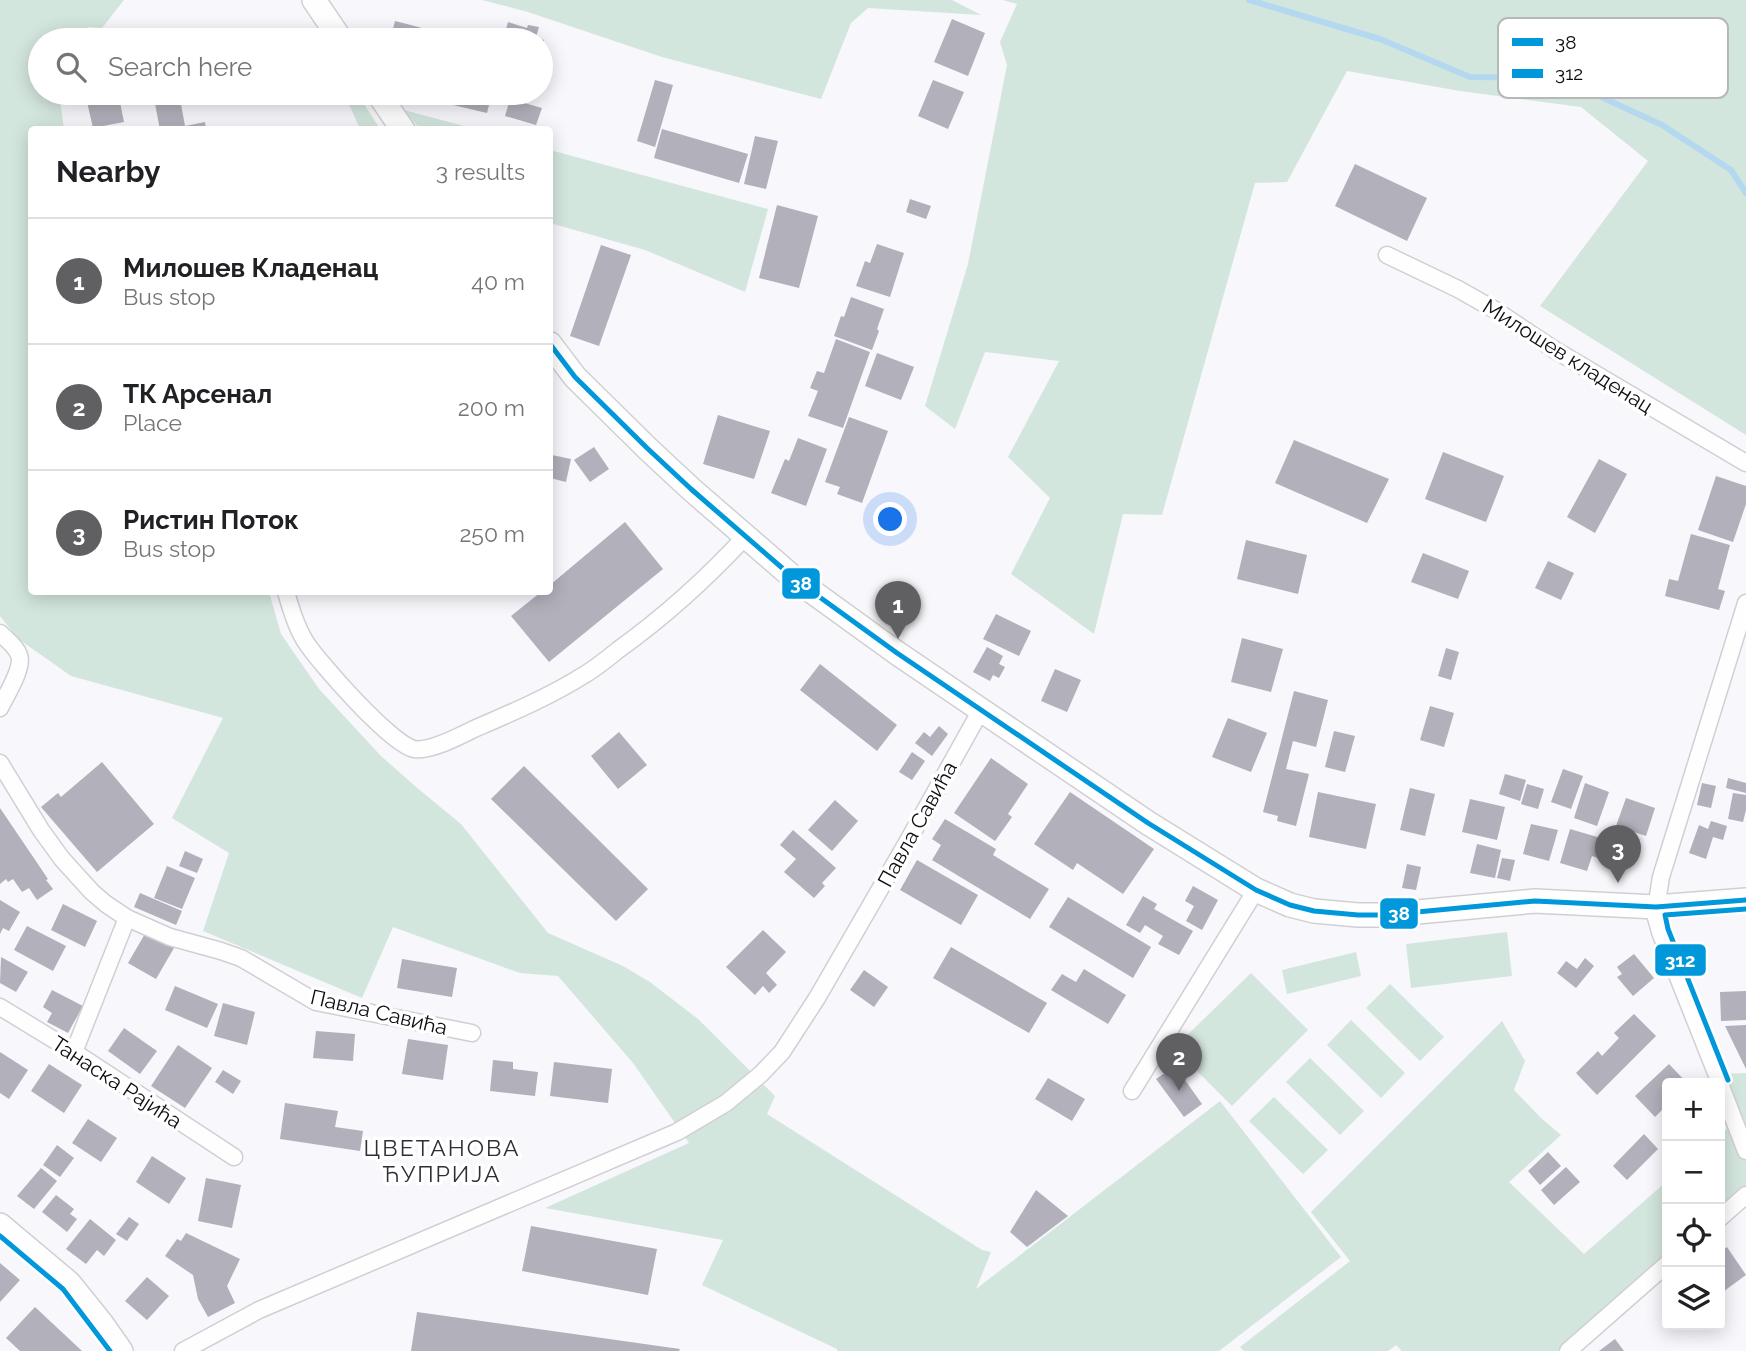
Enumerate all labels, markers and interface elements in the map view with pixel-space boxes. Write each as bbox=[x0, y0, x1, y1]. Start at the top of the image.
legend bbox=[1498, 18, 1728, 98]
search box bbox=[28, 28, 553, 105]
text: 38 bbox=[1555, 31, 1576, 53]
icon: search bbox=[52, 48, 90, 86]
text: Search here bbox=[108, 52, 252, 82]
text: 312 bbox=[1555, 62, 1583, 84]
text: Nearby bbox=[56, 154, 160, 189]
text: 3 results bbox=[436, 158, 525, 185]
text: Милошев Кладенац bbox=[123, 253, 378, 283]
text: 1 bbox=[73, 268, 85, 295]
text: 40 m bbox=[471, 268, 525, 295]
text: Bus stop bbox=[123, 283, 215, 310]
street label: Милошев кладенац bbox=[1478, 294, 1658, 418]
text: ТК Арсенал bbox=[123, 379, 272, 409]
text: 2 bbox=[73, 394, 85, 421]
text: 200 m bbox=[458, 394, 525, 421]
text: Place bbox=[123, 409, 182, 436]
your location bbox=[873, 502, 907, 536]
text: Ристин Поток bbox=[123, 505, 299, 535]
text: 3 bbox=[73, 520, 85, 547]
text: 250 m bbox=[459, 520, 525, 547]
text: Bus stop bbox=[123, 535, 215, 562]
line badge: 38 bbox=[781, 567, 821, 600]
text: 38 bbox=[790, 572, 812, 594]
pin: 1 bbox=[875, 581, 921, 639]
street label: Павла Савића bbox=[872, 757, 962, 891]
pin: 3 bbox=[1595, 825, 1641, 883]
line badge: 38 bbox=[1379, 897, 1419, 930]
text: 38 bbox=[1388, 902, 1410, 924]
line badge: 312 bbox=[1654, 943, 1707, 977]
text: 312 bbox=[1665, 949, 1695, 971]
street label: Павла Савића bbox=[308, 984, 450, 1040]
street label: Танаска Рајића bbox=[47, 1031, 187, 1133]
pin: 2 bbox=[1156, 1033, 1202, 1091]
map controls bbox=[1662, 1078, 1725, 1330]
button: + bbox=[1662, 1078, 1725, 1141]
district label: ЦВЕТАНОВА ЋУПРИЈА bbox=[364, 1134, 521, 1187]
button: − bbox=[1662, 1141, 1725, 1204]
button: locate bbox=[1662, 1204, 1725, 1267]
button: layers bbox=[1662, 1267, 1725, 1330]

